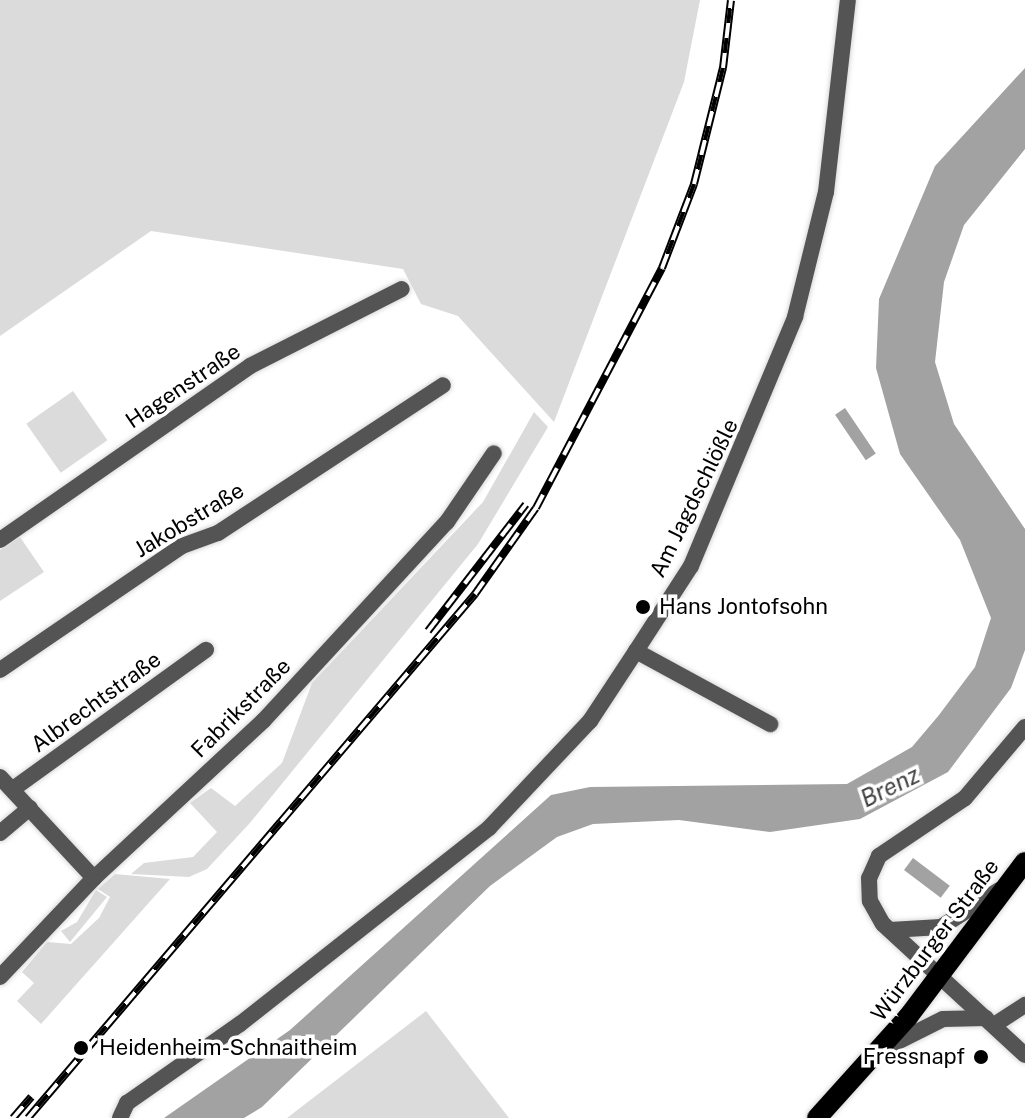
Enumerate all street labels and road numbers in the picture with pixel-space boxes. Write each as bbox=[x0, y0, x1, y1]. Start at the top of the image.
street label: Hagenstraße bbox=[121, 338, 245, 434]
street label: Am Jagdschlößle bbox=[644, 415, 744, 581]
street label: Jakobstraße bbox=[129, 477, 249, 563]
street label: Albrechtstraße bbox=[26, 646, 166, 758]
street label: Fabrikstraße bbox=[186, 653, 296, 763]
street label: Würzburger Straße bbox=[866, 854, 1004, 1026]

